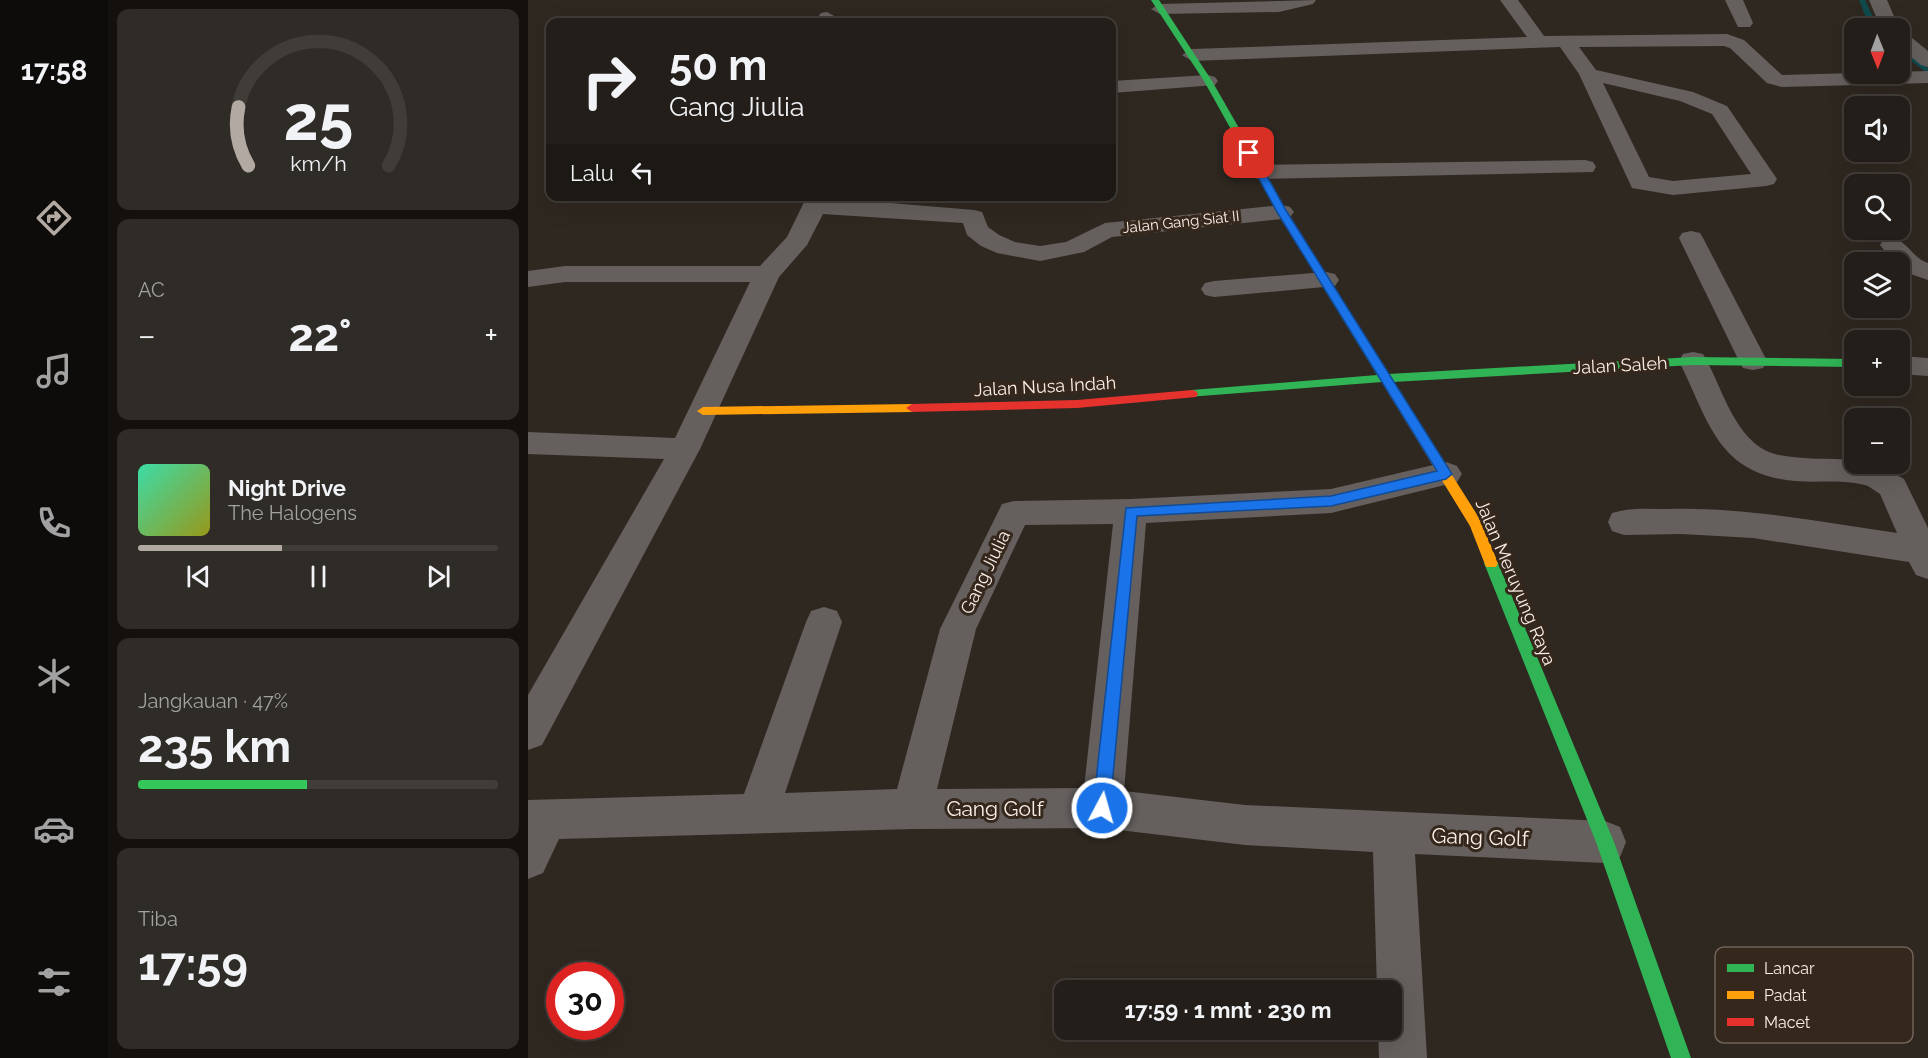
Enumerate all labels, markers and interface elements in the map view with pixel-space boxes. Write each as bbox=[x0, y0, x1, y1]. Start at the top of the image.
north arrow bbox=[1844, 18, 1910, 84]
map controls bbox=[1844, 18, 1910, 474]
text: 50 m bbox=[669, 41, 767, 90]
icon: right bbox=[570, 42, 648, 120]
text: 17:58 bbox=[21, 55, 87, 86]
text: 25 bbox=[283, 82, 353, 156]
text: Gang Jiulia bbox=[669, 91, 805, 122]
button: sound bbox=[1844, 96, 1910, 162]
pin bbox=[1223, 127, 1274, 178]
icon: arrive bbox=[1232, 136, 1265, 169]
text: km/h bbox=[290, 152, 346, 177]
icon: left bbox=[626, 156, 659, 189]
text: Lalu bbox=[570, 160, 614, 186]
button: search bbox=[1844, 174, 1910, 240]
icon: directions bbox=[33, 197, 75, 239]
street label: Jalan Gang Siat II bbox=[1122, 207, 1240, 237]
button: layers bbox=[1844, 252, 1910, 318]
text: AC bbox=[138, 278, 165, 302]
text: 22° bbox=[288, 309, 352, 362]
text: − bbox=[138, 316, 156, 355]
text: + bbox=[484, 316, 498, 355]
button: + bbox=[1844, 330, 1910, 396]
icon: music bbox=[33, 350, 75, 392]
street label: Jalan Saleh bbox=[1572, 352, 1668, 378]
street label: Jalan Nusa Indah bbox=[973, 372, 1117, 400]
button: − bbox=[1844, 408, 1910, 474]
text: Night Drive bbox=[228, 475, 346, 501]
street label: Jalan Meruyung Raya bbox=[1471, 496, 1561, 668]
text: The Halogens bbox=[228, 501, 357, 525]
icon: phone bbox=[33, 502, 75, 544]
street label: Gang Jiulia bbox=[956, 527, 1014, 617]
icon: previous bbox=[182, 560, 215, 593]
icon: pause bbox=[302, 560, 335, 593]
icon: next bbox=[422, 560, 455, 593]
icon: climate bbox=[33, 655, 75, 697]
text: Jangkauan · 47% bbox=[138, 689, 288, 713]
text: 235 km bbox=[138, 720, 291, 773]
position arrow bbox=[1070, 776, 1134, 840]
street label: Gang Golf bbox=[946, 796, 1045, 821]
icon: car bbox=[33, 808, 75, 850]
street label: Gang Golf bbox=[1431, 823, 1530, 851]
text: Tiba bbox=[138, 907, 178, 931]
text: 17:59 bbox=[138, 938, 248, 991]
legend bbox=[1715, 947, 1913, 1043]
text: Lancar bbox=[1764, 959, 1815, 978]
icon: filters bbox=[33, 961, 75, 1003]
speed limit sign: 30 bbox=[546, 962, 624, 1040]
text: Padat bbox=[1764, 986, 1807, 1005]
text: 17:59 · 1 mnt · 230 m bbox=[1124, 997, 1332, 1023]
text: Macet bbox=[1764, 1013, 1811, 1032]

